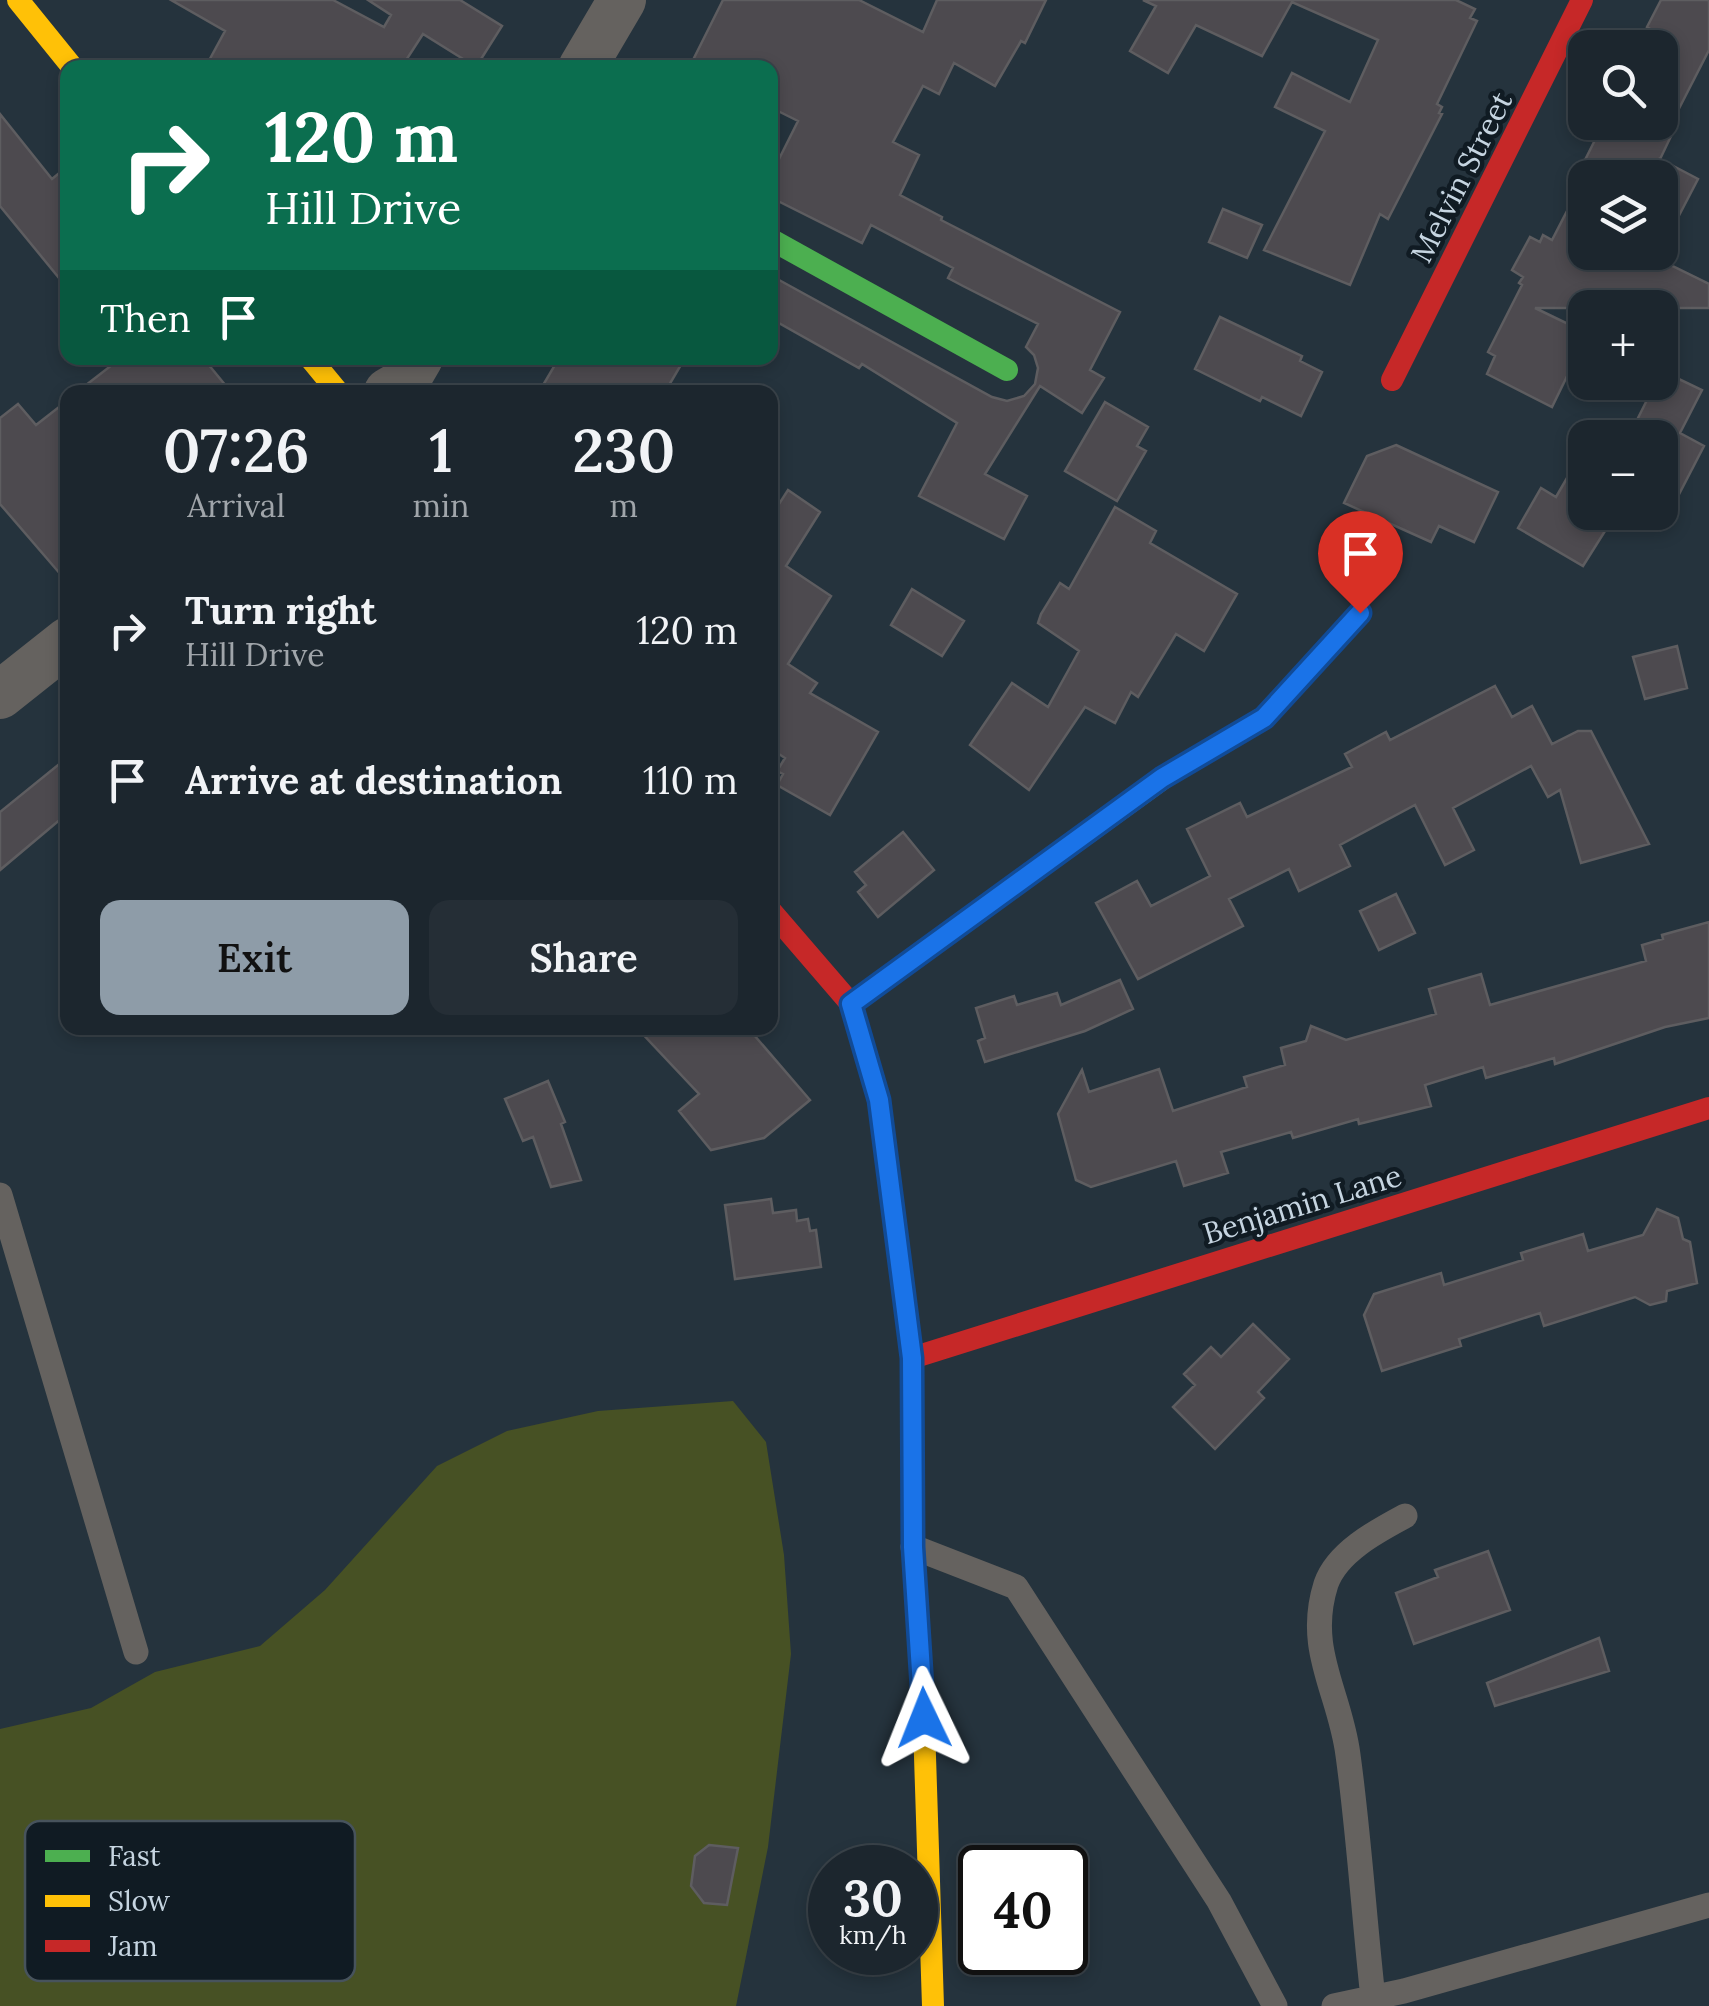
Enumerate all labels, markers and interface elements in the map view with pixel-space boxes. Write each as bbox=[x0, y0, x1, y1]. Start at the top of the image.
map controls bbox=[1568, 30, 1678, 530]
button: search bbox=[1568, 30, 1678, 140]
street label: Melvin Street bbox=[1402, 85, 1520, 269]
text: 120 m bbox=[265, 92, 458, 181]
icon: right bbox=[100, 100, 230, 230]
button: layers bbox=[1568, 160, 1678, 270]
text: Hill Drive bbox=[265, 179, 461, 236]
icon: arrive bbox=[211, 290, 266, 345]
button: + bbox=[1568, 290, 1678, 400]
text: Then bbox=[100, 294, 191, 342]
text: 07:26 bbox=[163, 412, 310, 488]
text: 1 bbox=[429, 412, 453, 488]
text: 230 bbox=[572, 412, 675, 488]
button: − bbox=[1568, 420, 1678, 530]
text: Arrival bbox=[187, 485, 285, 526]
text: min bbox=[412, 485, 469, 526]
text: m bbox=[609, 485, 638, 526]
pin bbox=[1318, 511, 1403, 614]
icon: arrive bbox=[1333, 526, 1388, 581]
text: Turn right bbox=[185, 586, 376, 634]
icon: right bbox=[100, 603, 155, 658]
text: 120 m bbox=[636, 606, 738, 654]
text: Hill Drive bbox=[185, 634, 325, 675]
icon: arrive bbox=[100, 753, 155, 808]
text: Arrive at destination bbox=[185, 756, 562, 804]
text: 110 m bbox=[643, 756, 738, 804]
button: Exit bbox=[100, 900, 409, 1015]
button: Share bbox=[429, 900, 738, 1015]
street label: Benjamin Lane bbox=[1198, 1156, 1406, 1253]
position arrow bbox=[872, 1666, 976, 1770]
legend bbox=[25, 1821, 355, 1981]
text: Fast bbox=[108, 1838, 161, 1874]
speed limit sign: 40 bbox=[958, 1845, 1088, 1975]
text: 30 bbox=[843, 1866, 903, 1930]
text: Slow bbox=[108, 1883, 171, 1919]
text: km/h bbox=[839, 1919, 907, 1951]
text: Jam bbox=[107, 1928, 158, 1964]

